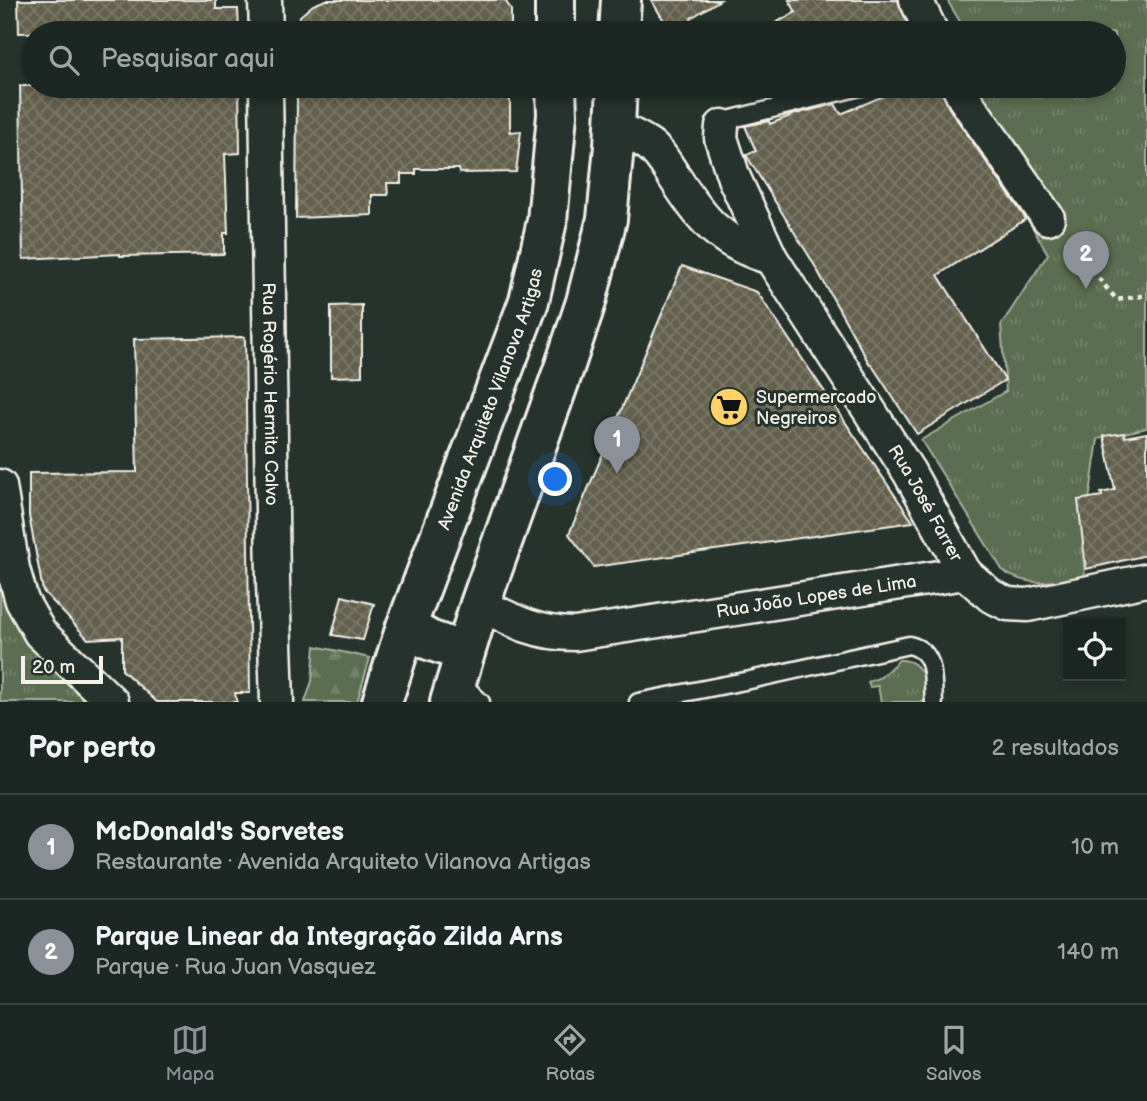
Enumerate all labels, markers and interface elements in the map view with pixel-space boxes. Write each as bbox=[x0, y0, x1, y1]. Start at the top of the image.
search box bbox=[21, 21, 1126, 98]
icon: search bbox=[45, 41, 83, 79]
text: Pesquisar aqui bbox=[101, 44, 275, 75]
pin: 2 bbox=[1063, 231, 1109, 289]
street label: Avenida Arquiteto Vilanova Artigas bbox=[433, 266, 547, 533]
street label: Rua Rogério Hermita Calvo bbox=[258, 282, 282, 506]
supermarket icon: Supermercado Negreiros bbox=[708, 386, 750, 428]
place label: Supermercado Negreiros bbox=[756, 387, 877, 429]
pin: 1 bbox=[594, 416, 640, 474]
street label: Rua José Farrer bbox=[884, 441, 967, 566]
your location bbox=[538, 462, 572, 496]
street label: Rua João Lopes de Lima bbox=[715, 570, 918, 622]
map controls bbox=[1063, 618, 1126, 681]
button: locate bbox=[1063, 618, 1126, 681]
scale bar bbox=[21, 653, 103, 685]
text: 20 m bbox=[32, 656, 75, 679]
text: Por perto bbox=[28, 730, 156, 766]
text: 2 resultados bbox=[991, 734, 1119, 762]
text: McDonald's Sorvetes bbox=[95, 817, 344, 848]
text: 1 bbox=[46, 833, 56, 861]
text: 10 m bbox=[1071, 833, 1119, 861]
text: Restaurante · Avenida Arquiteto Vilanova Artigas bbox=[95, 848, 591, 876]
text: Parque Linear da Integração Zilda Arns bbox=[95, 922, 563, 953]
text: 2 bbox=[44, 938, 58, 966]
text: 140 m bbox=[1057, 938, 1119, 966]
text: Parque · Rua Juan Vasquez bbox=[95, 953, 375, 981]
tab: Mapa bbox=[165, 1021, 214, 1086]
tab: Rotas bbox=[545, 1021, 595, 1086]
tab: Salvos bbox=[926, 1021, 982, 1086]

